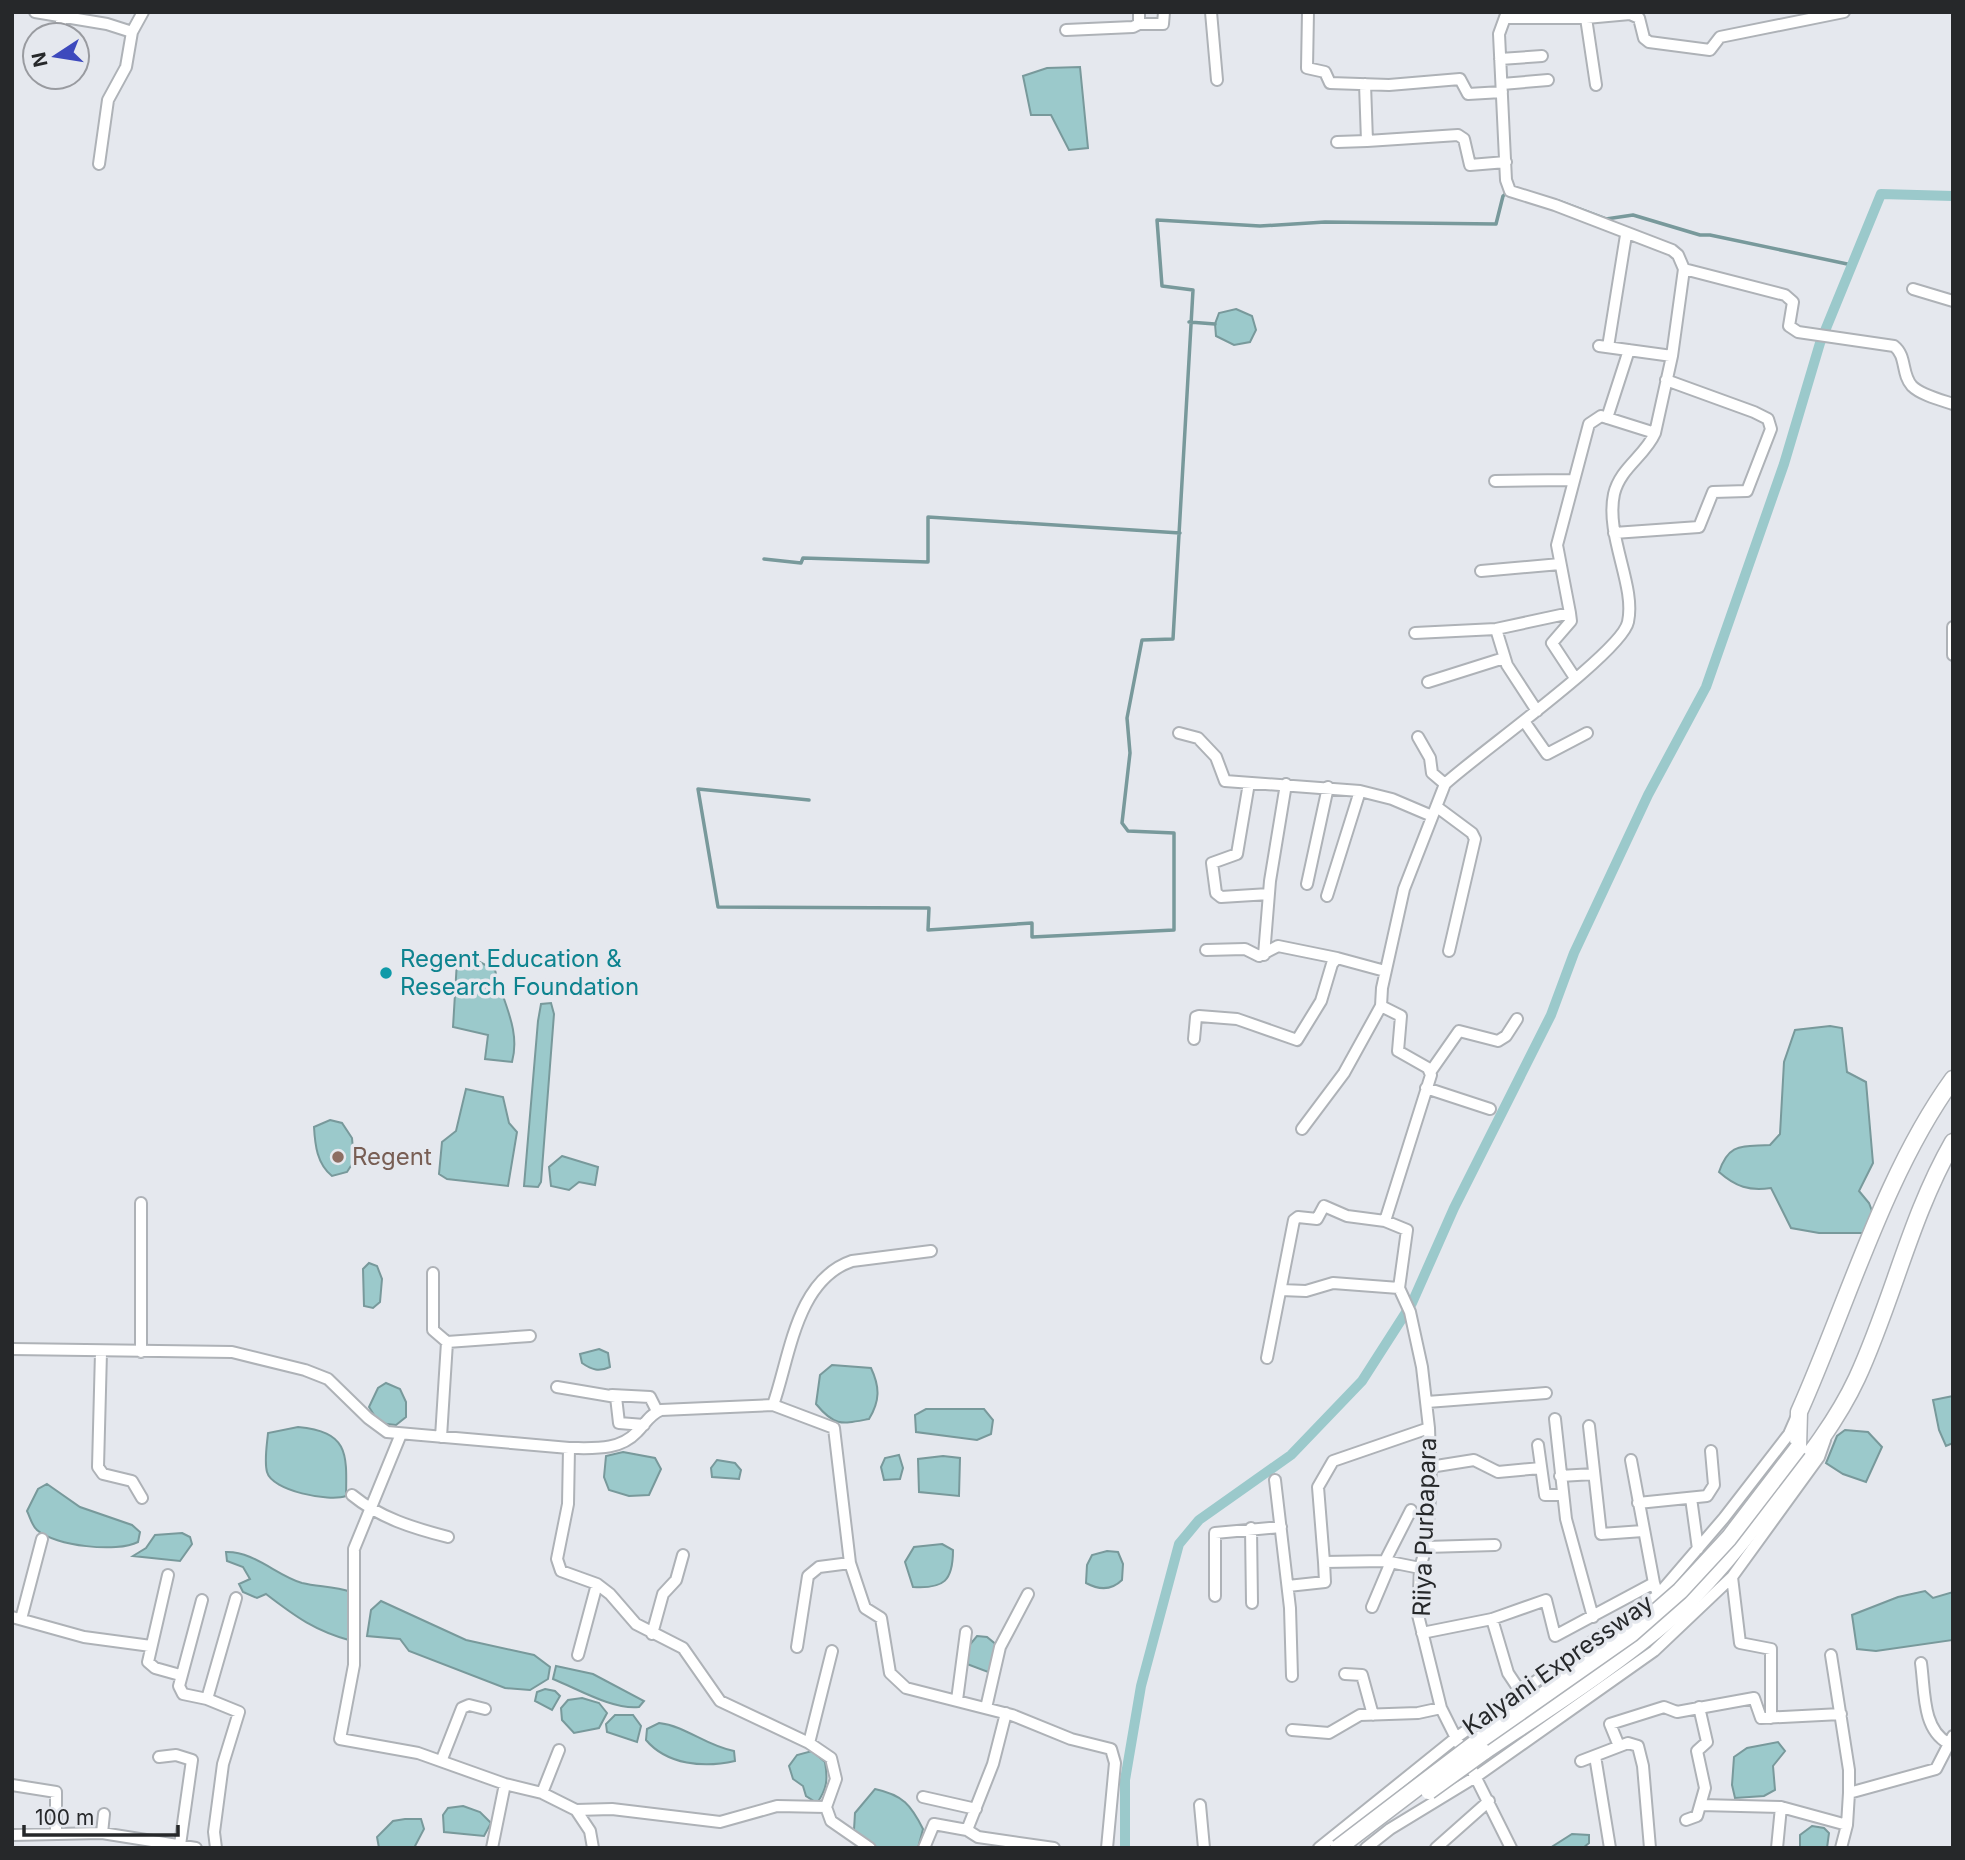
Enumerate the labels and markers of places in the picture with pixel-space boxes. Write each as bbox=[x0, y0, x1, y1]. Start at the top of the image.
place label: Regent Education & Research Foundation bbox=[400, 944, 639, 1001]
marker: Regent Education & Research Foundation bbox=[378, 965, 394, 981]
place label: Regent bbox=[352, 1142, 432, 1171]
marker: Regent bbox=[330, 1149, 346, 1165]

